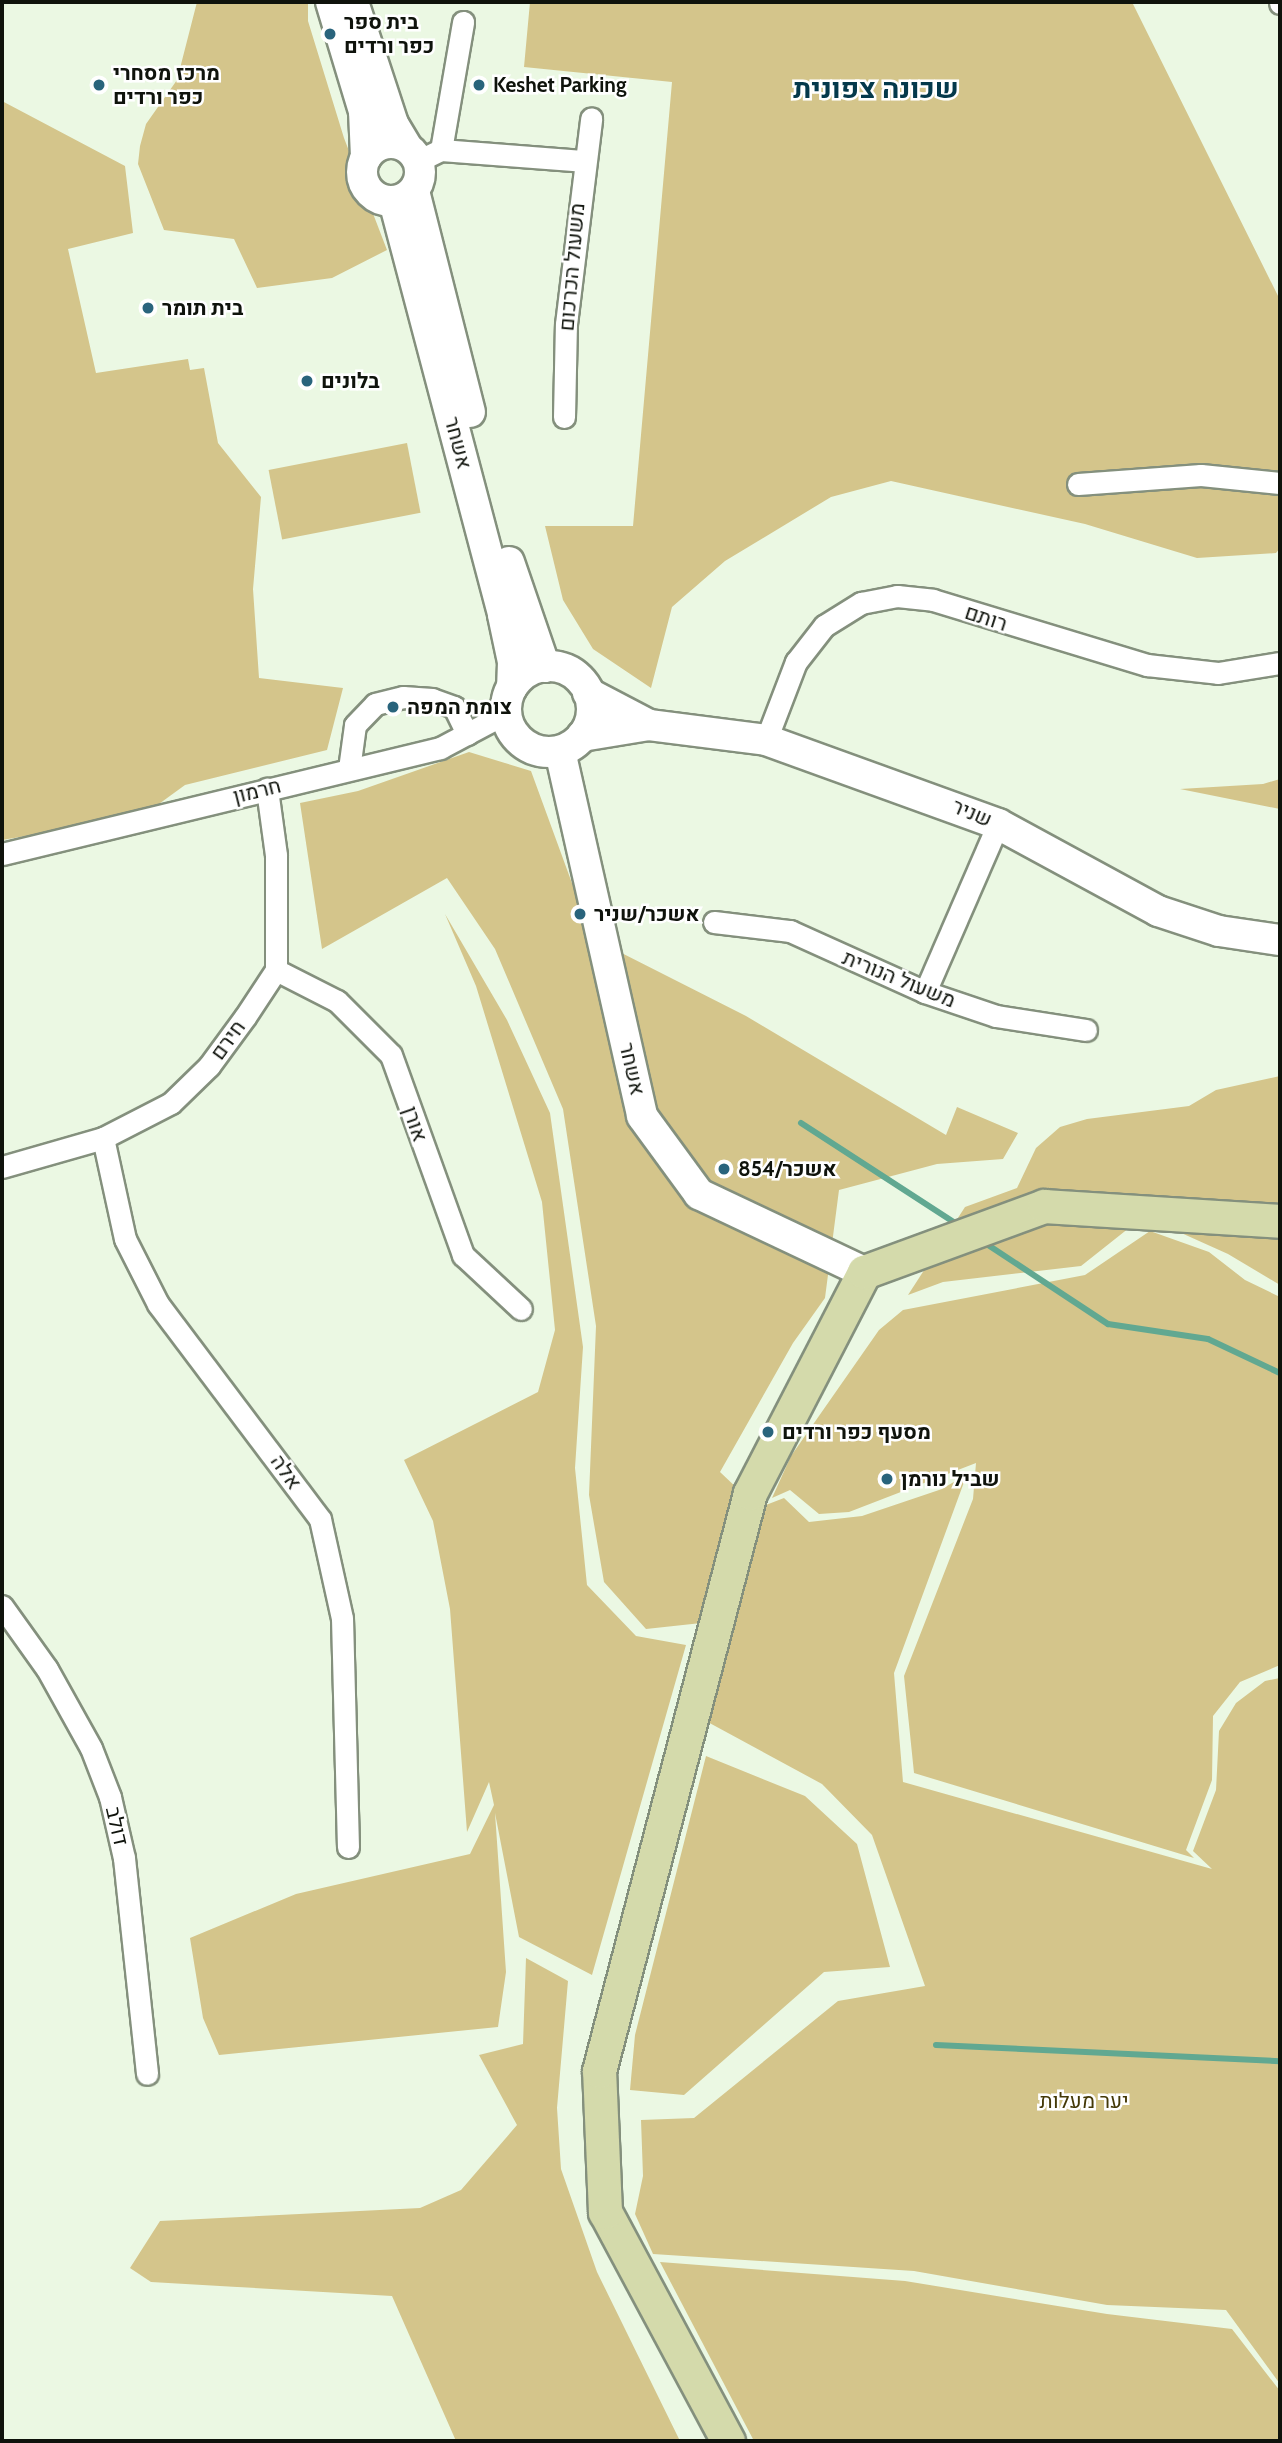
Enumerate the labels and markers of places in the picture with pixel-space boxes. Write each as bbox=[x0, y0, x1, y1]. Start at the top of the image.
place label: בית ספר כפר ורדים bbox=[344, 9, 434, 59]
marker: בית ספר כפר ורדים bbox=[322, 26, 338, 42]
place label: מרכז מסחרי כפר ורדים bbox=[113, 60, 220, 110]
place label: Keshet Parking bbox=[493, 72, 626, 98]
marker: מרכז מסחרי כפר ורדים bbox=[91, 77, 107, 93]
marker: Keshet Parking bbox=[471, 77, 487, 93]
place label: בית תומר bbox=[162, 295, 243, 321]
marker: בית תומר bbox=[140, 300, 156, 316]
place label: בלונים bbox=[321, 368, 380, 394]
marker: בלונים bbox=[299, 373, 315, 389]
place label: צומת המפה bbox=[407, 694, 512, 720]
marker: צומת המפה bbox=[385, 699, 401, 715]
place label: אשכר/שניר bbox=[594, 901, 700, 927]
marker: אשכר/שניר bbox=[572, 906, 588, 922]
place label: אשכר/854 bbox=[738, 1156, 837, 1182]
marker: אשכר/854 bbox=[716, 1161, 732, 1177]
place label: מסעף כפר ורדים bbox=[782, 1419, 931, 1445]
marker: מסעף כפר ורדים bbox=[760, 1424, 776, 1440]
place label: שביל נורמן bbox=[901, 1466, 1000, 1492]
marker: שביל נורמן bbox=[879, 1471, 895, 1487]

